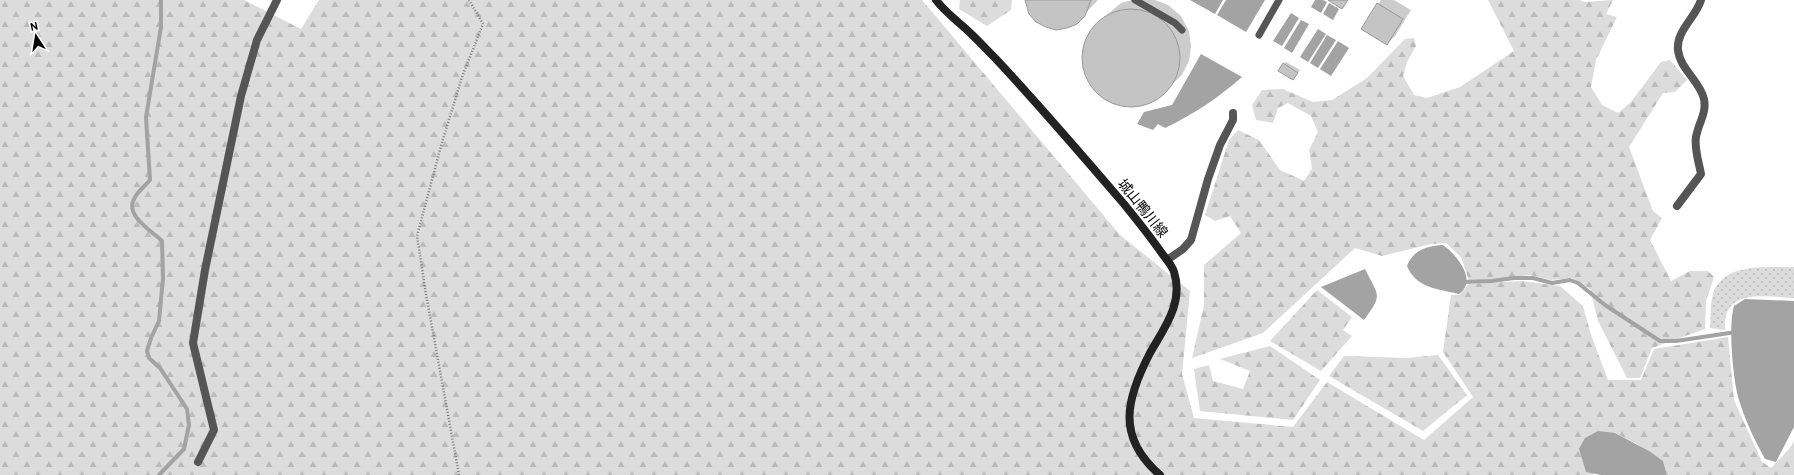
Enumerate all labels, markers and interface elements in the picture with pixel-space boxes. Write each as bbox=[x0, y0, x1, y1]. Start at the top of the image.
north arrow bbox=[16, 16, 56, 56]
text: N bbox=[29, 20, 39, 35]
street label: 城山鴨川線 bbox=[1113, 176, 1170, 241]

